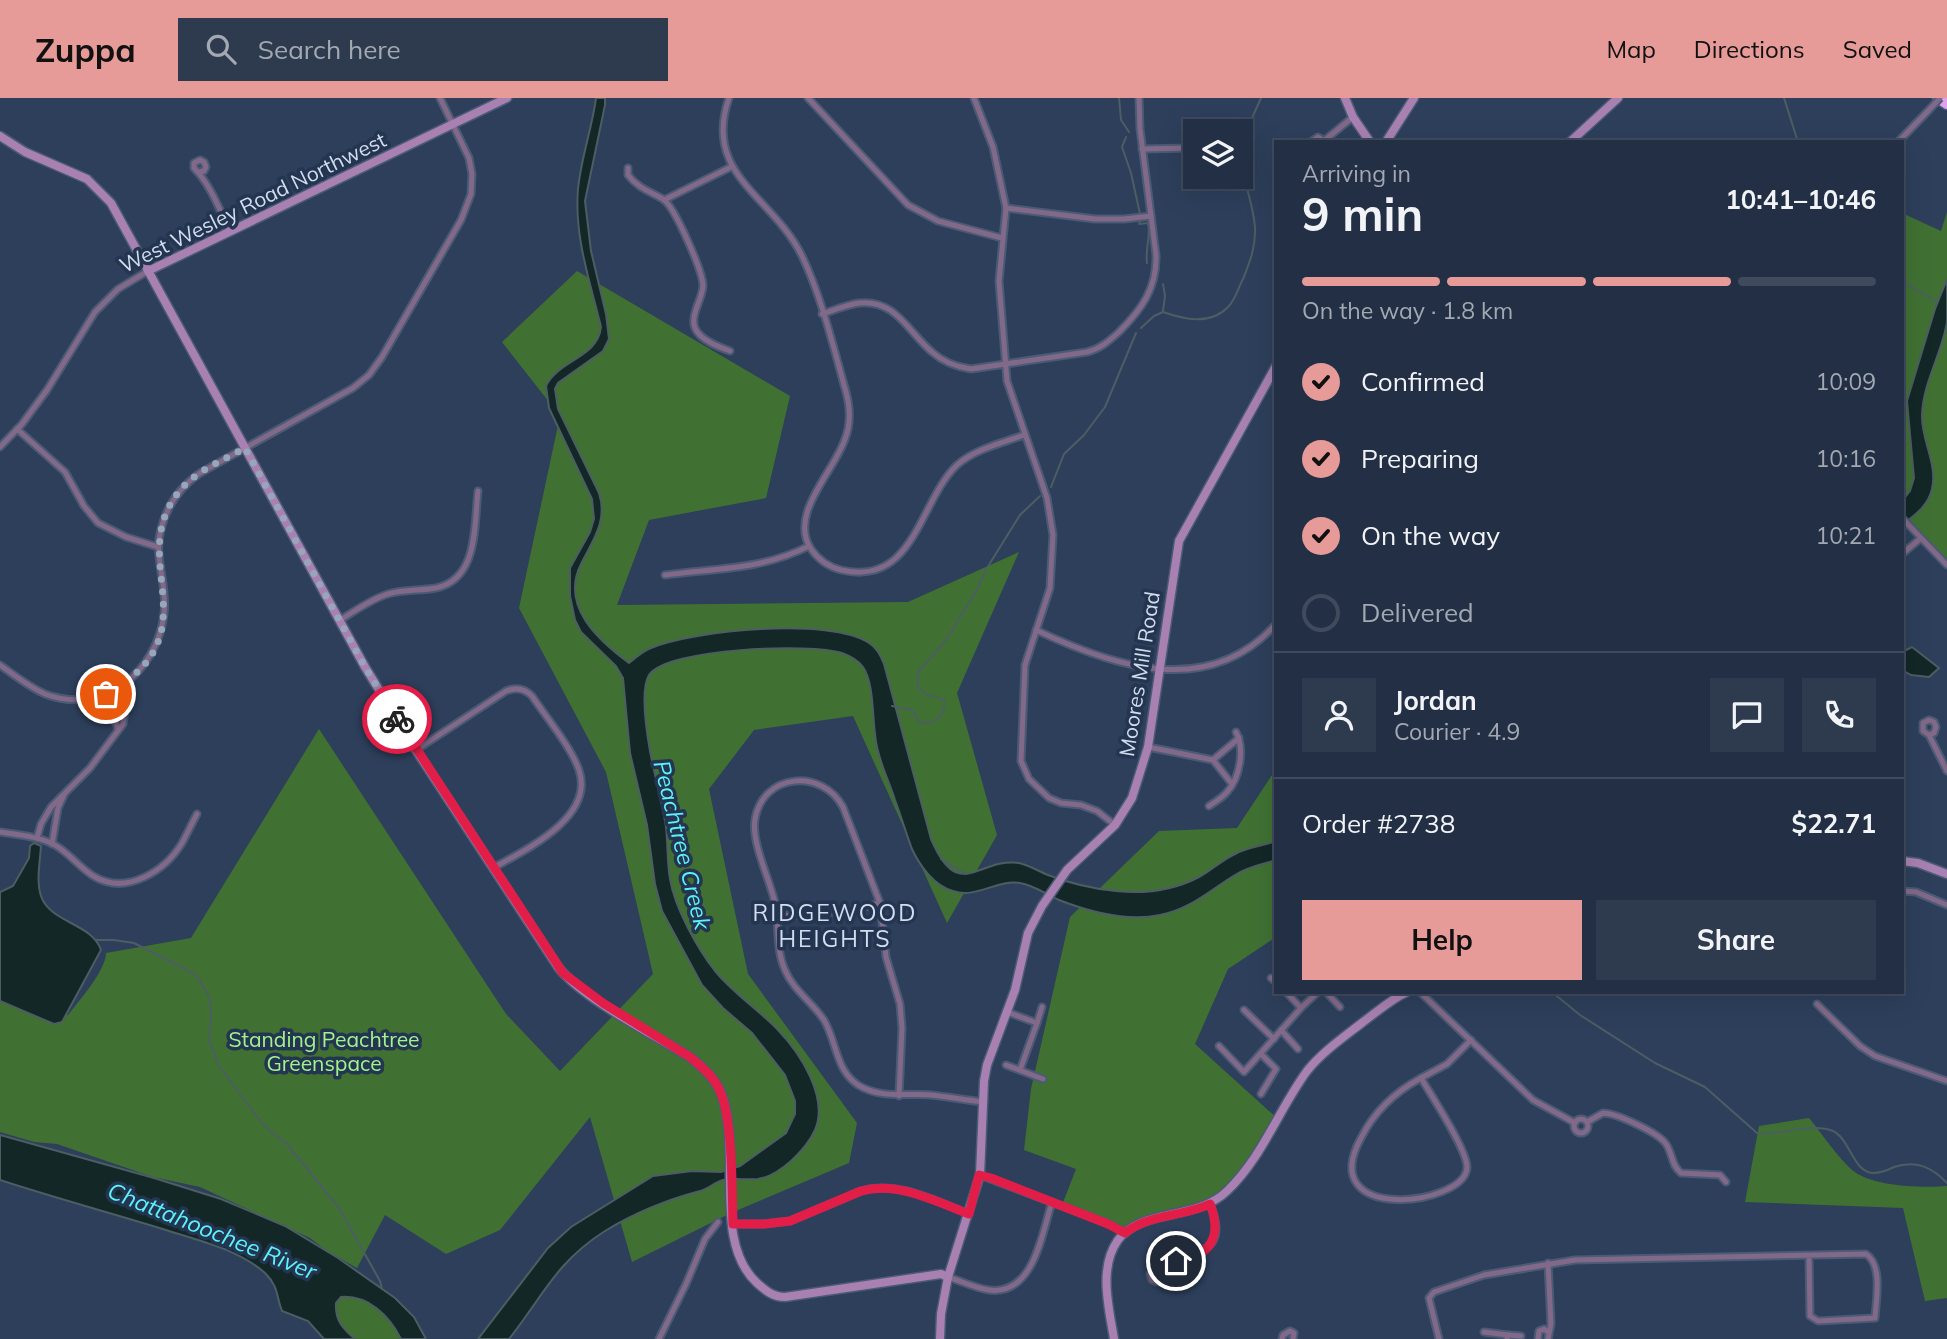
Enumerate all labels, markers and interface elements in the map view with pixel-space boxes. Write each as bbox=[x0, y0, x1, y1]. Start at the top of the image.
search box bbox=[178, 18, 668, 81]
text: Zuppa bbox=[35, 29, 136, 70]
icon: search bbox=[202, 30, 240, 68]
text: Search here bbox=[258, 33, 401, 66]
text: Map bbox=[1606, 34, 1656, 64]
text: Directions bbox=[1694, 34, 1805, 64]
text: Saved bbox=[1843, 34, 1912, 64]
map controls bbox=[1183, 119, 1253, 189]
button: layers bbox=[1183, 119, 1253, 189]
street label: West Wesley Road Northwest bbox=[115, 126, 390, 278]
text: Arriving in bbox=[1302, 159, 1411, 188]
text: 10:41–10:46 bbox=[1725, 183, 1876, 216]
text: 9 min bbox=[1302, 185, 1423, 243]
text: On the way · 1.8 km bbox=[1302, 296, 1513, 325]
icon: check bbox=[1302, 363, 1340, 401]
text: Confirmed bbox=[1361, 365, 1485, 398]
text: 10:09 bbox=[1816, 367, 1876, 396]
icon: check bbox=[1302, 440, 1340, 478]
text: Preparing bbox=[1361, 442, 1479, 475]
text: 10:16 bbox=[1816, 444, 1876, 473]
icon: check bbox=[1302, 517, 1340, 555]
text: On the way bbox=[1361, 519, 1500, 552]
text: 10:21 bbox=[1816, 521, 1876, 550]
street label: Moores Mill Road bbox=[1113, 589, 1165, 758]
text: Delivered bbox=[1361, 596, 1474, 629]
pin bbox=[76, 664, 136, 724]
icon: bag bbox=[87, 675, 125, 713]
button: person bbox=[1302, 678, 1376, 752]
button: chat bbox=[1710, 678, 1784, 752]
button: phone bbox=[1802, 678, 1876, 752]
courier bbox=[362, 684, 432, 754]
text: Jordan bbox=[1394, 684, 1477, 717]
icon: bike bbox=[378, 700, 416, 738]
text: Courier · 4.9 bbox=[1394, 717, 1520, 746]
water label: Peachtree Creek bbox=[647, 757, 718, 934]
text: Order #2738 bbox=[1302, 807, 1455, 840]
text: $22.71 bbox=[1792, 807, 1876, 840]
district label: RIDGEWOOD HEIGHTS bbox=[752, 898, 918, 953]
button: Help bbox=[1302, 900, 1582, 980]
button: Share bbox=[1596, 900, 1876, 980]
park label: Standing Peachtree Greenspace bbox=[229, 1026, 419, 1076]
water label: Chattahoochee River bbox=[104, 1175, 322, 1286]
pin bbox=[1146, 1231, 1206, 1291]
icon: home bbox=[1157, 1242, 1195, 1280]

